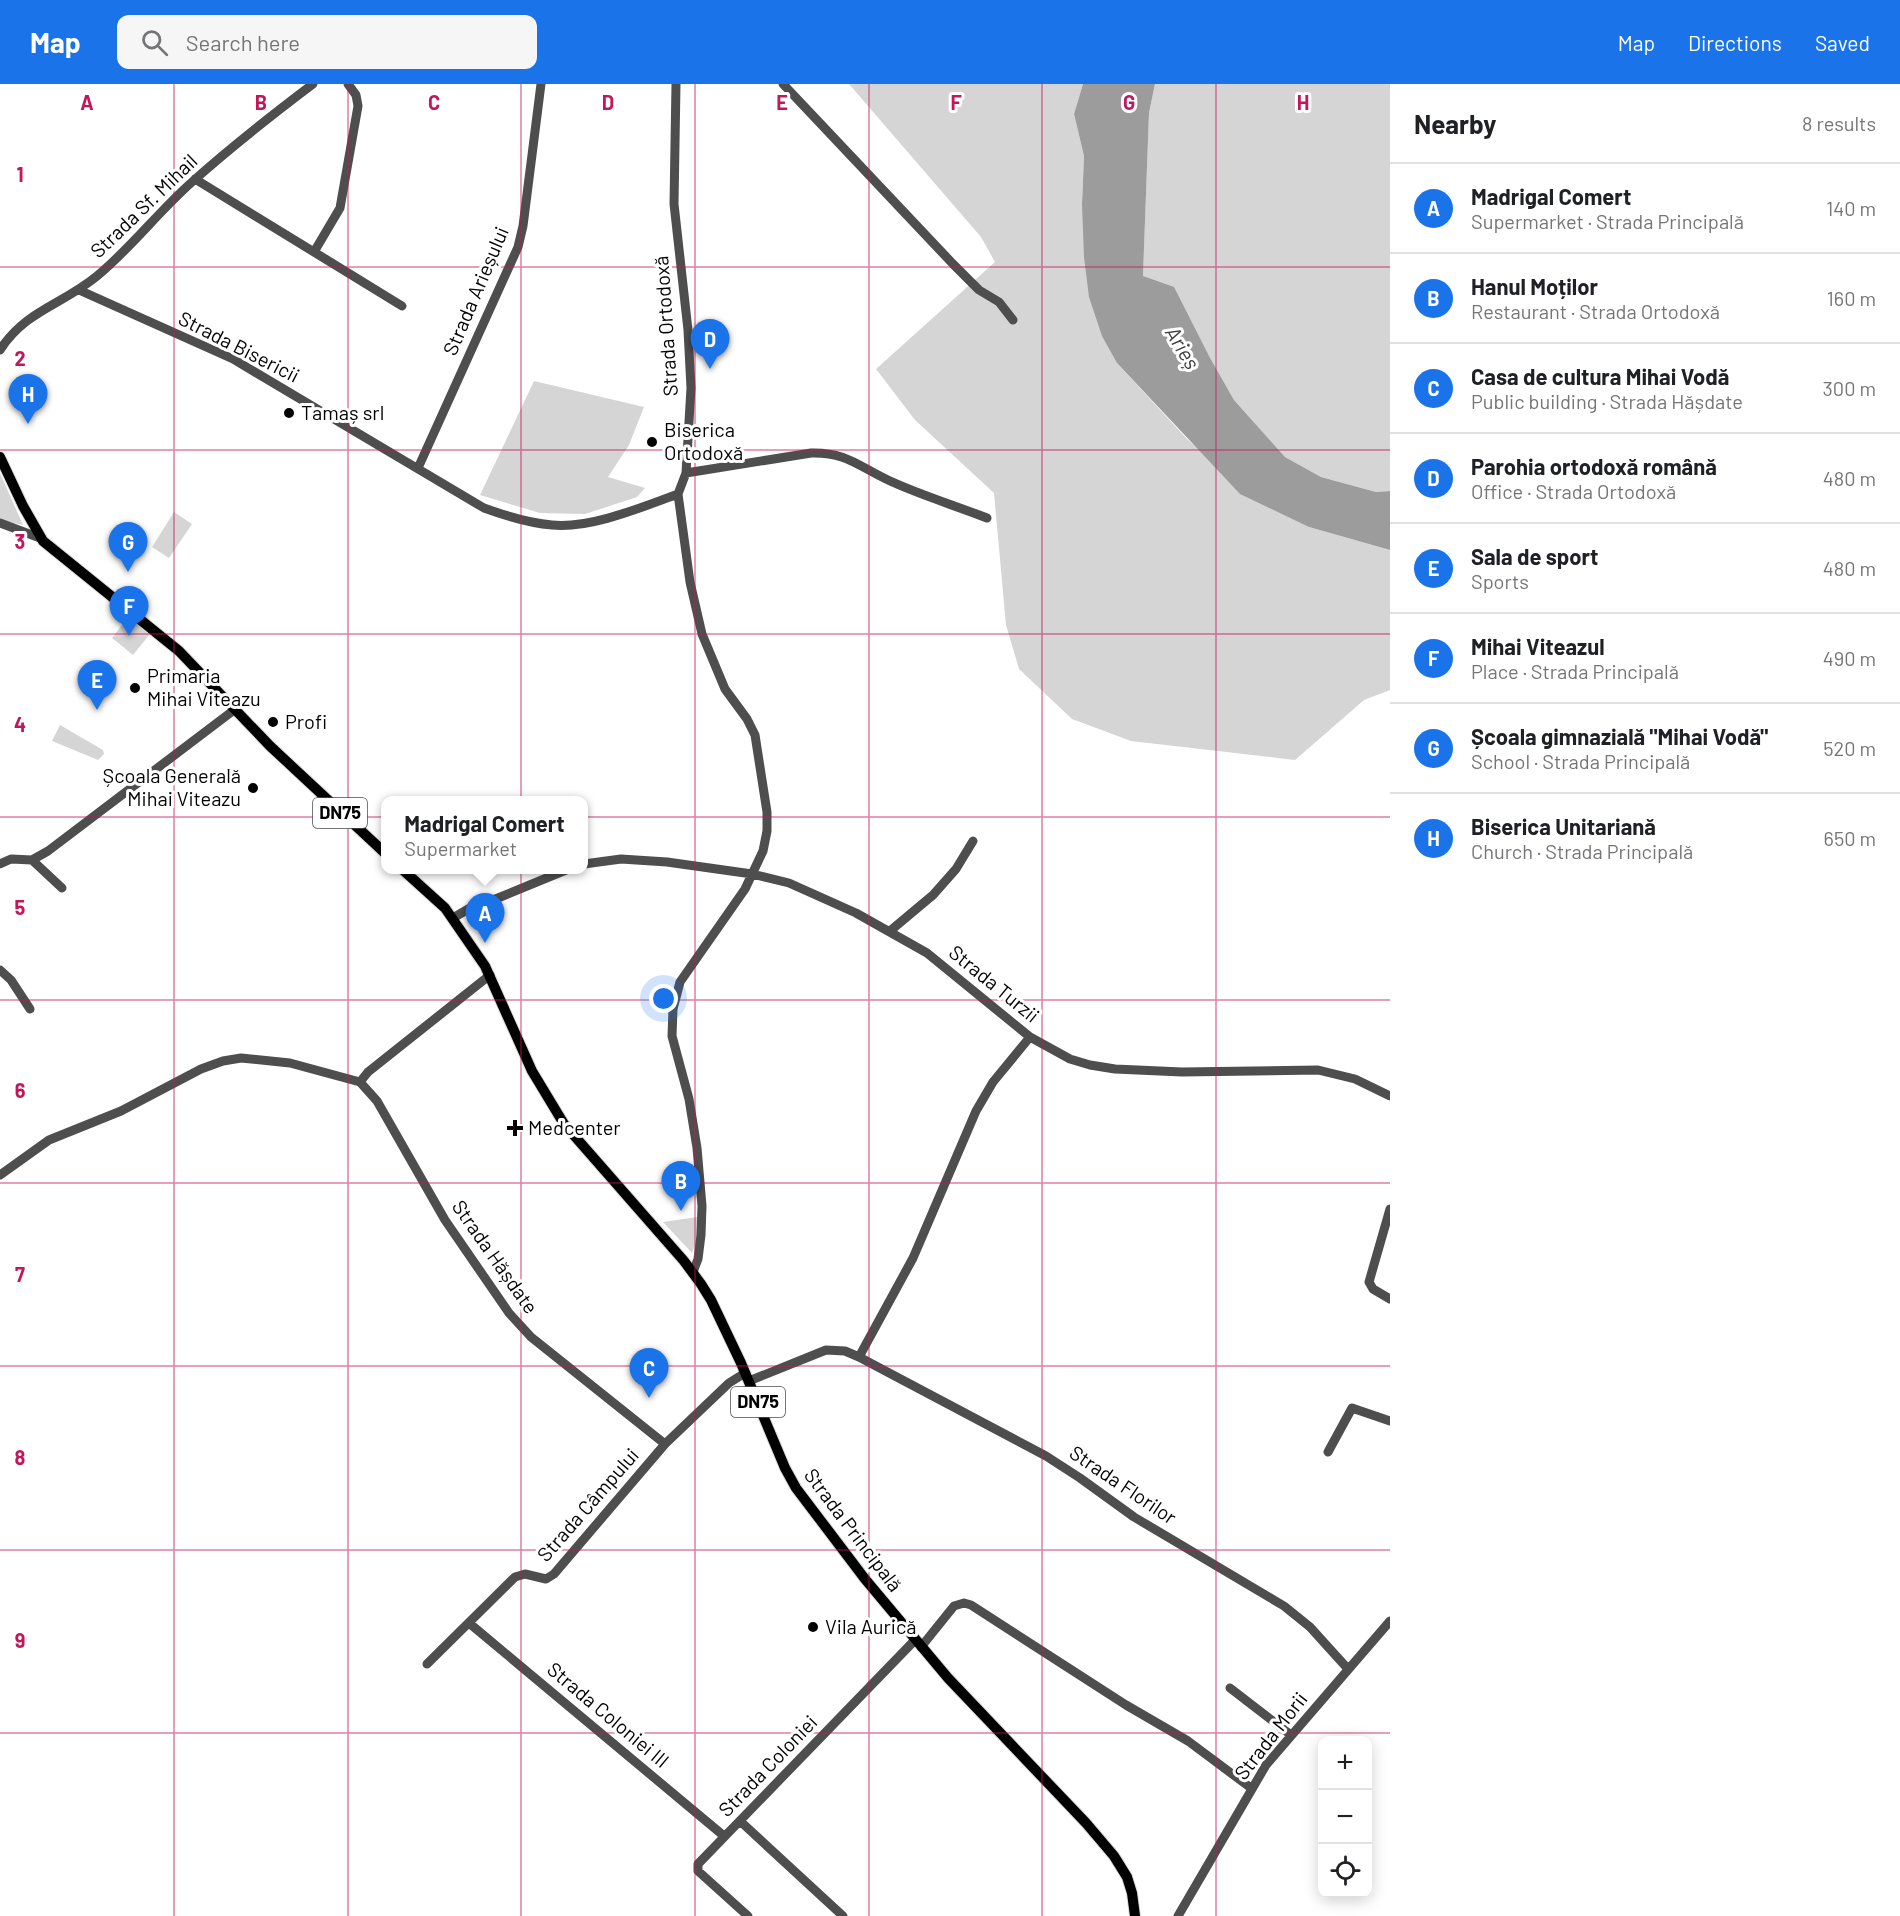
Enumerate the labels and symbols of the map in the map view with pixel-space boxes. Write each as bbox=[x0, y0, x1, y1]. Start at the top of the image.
text: A bbox=[80, 90, 94, 114]
text: B bbox=[255, 90, 267, 114]
text: C bbox=[428, 90, 440, 114]
text: D bbox=[602, 90, 614, 114]
text: E bbox=[776, 90, 788, 114]
text: F bbox=[950, 90, 962, 114]
text: G bbox=[1123, 90, 1135, 114]
text: H bbox=[1297, 90, 1309, 114]
street label: Strada Sf. Mihail bbox=[85, 148, 202, 262]
text: 1 bbox=[16, 162, 24, 186]
street label: Strada Arieșului bbox=[437, 223, 513, 359]
street label: Strada Ortodoxă bbox=[648, 255, 682, 397]
street label: Strada Bisericii bbox=[175, 305, 304, 387]
pin: D bbox=[690, 320, 730, 369]
water label: Arieș bbox=[1161, 321, 1206, 373]
text: 2 bbox=[14, 346, 26, 370]
pin: H bbox=[9, 374, 48, 424]
place label: Tamaș srl bbox=[301, 400, 384, 424]
marker: Tamaș srl bbox=[282, 406, 296, 420]
place label: Biserica Ortodoxă bbox=[664, 417, 743, 464]
marker: Biserica Ortodoxă bbox=[645, 435, 659, 449]
pin: G bbox=[108, 522, 148, 572]
text: 3 bbox=[15, 529, 25, 553]
pin: F bbox=[110, 586, 148, 636]
pin: E bbox=[78, 660, 116, 710]
place label: Primaria Mihai Viteazu bbox=[147, 663, 261, 710]
marker: Primaria Mihai Viteazu bbox=[128, 681, 142, 695]
place label: Profi bbox=[285, 709, 327, 733]
text: 4 bbox=[14, 712, 26, 736]
marker: Profi bbox=[266, 715, 280, 729]
place label: Școala Generală Mihai Viteazu bbox=[103, 763, 241, 810]
marker: Școala Generală Mihai Viteazu bbox=[246, 781, 260, 795]
road number: DN75 bbox=[313, 798, 367, 828]
pin: A bbox=[466, 894, 504, 943]
text: 5 bbox=[15, 895, 26, 919]
street label: Strada Turzii bbox=[945, 940, 1045, 1027]
your location bbox=[649, 984, 678, 1013]
text: 6 bbox=[15, 1078, 26, 1102]
place label: Medcenter bbox=[528, 1115, 621, 1139]
marker: Medcenter bbox=[506, 1119, 524, 1137]
pin: B bbox=[662, 1162, 700, 1211]
street label: Strada Hășdate bbox=[448, 1195, 544, 1318]
text: 7 bbox=[15, 1262, 25, 1286]
pin: C bbox=[630, 1348, 668, 1398]
road number: DN75 bbox=[731, 1387, 785, 1417]
street label: Strada Florilor bbox=[1066, 1440, 1182, 1529]
street label: Strada Câmpului bbox=[531, 1443, 643, 1566]
text: 8 bbox=[15, 1445, 26, 1469]
street label: Strada Principală bbox=[800, 1463, 908, 1596]
place label: Vila Aurică bbox=[825, 1614, 917, 1638]
marker: Vila Aurică bbox=[806, 1620, 820, 1634]
text: 9 bbox=[15, 1628, 25, 1652]
street label: Strada Coloniei III bbox=[543, 1656, 674, 1772]
street label: Strada Morii bbox=[1229, 1687, 1312, 1784]
street label: Strada Coloniei bbox=[713, 1710, 822, 1821]

